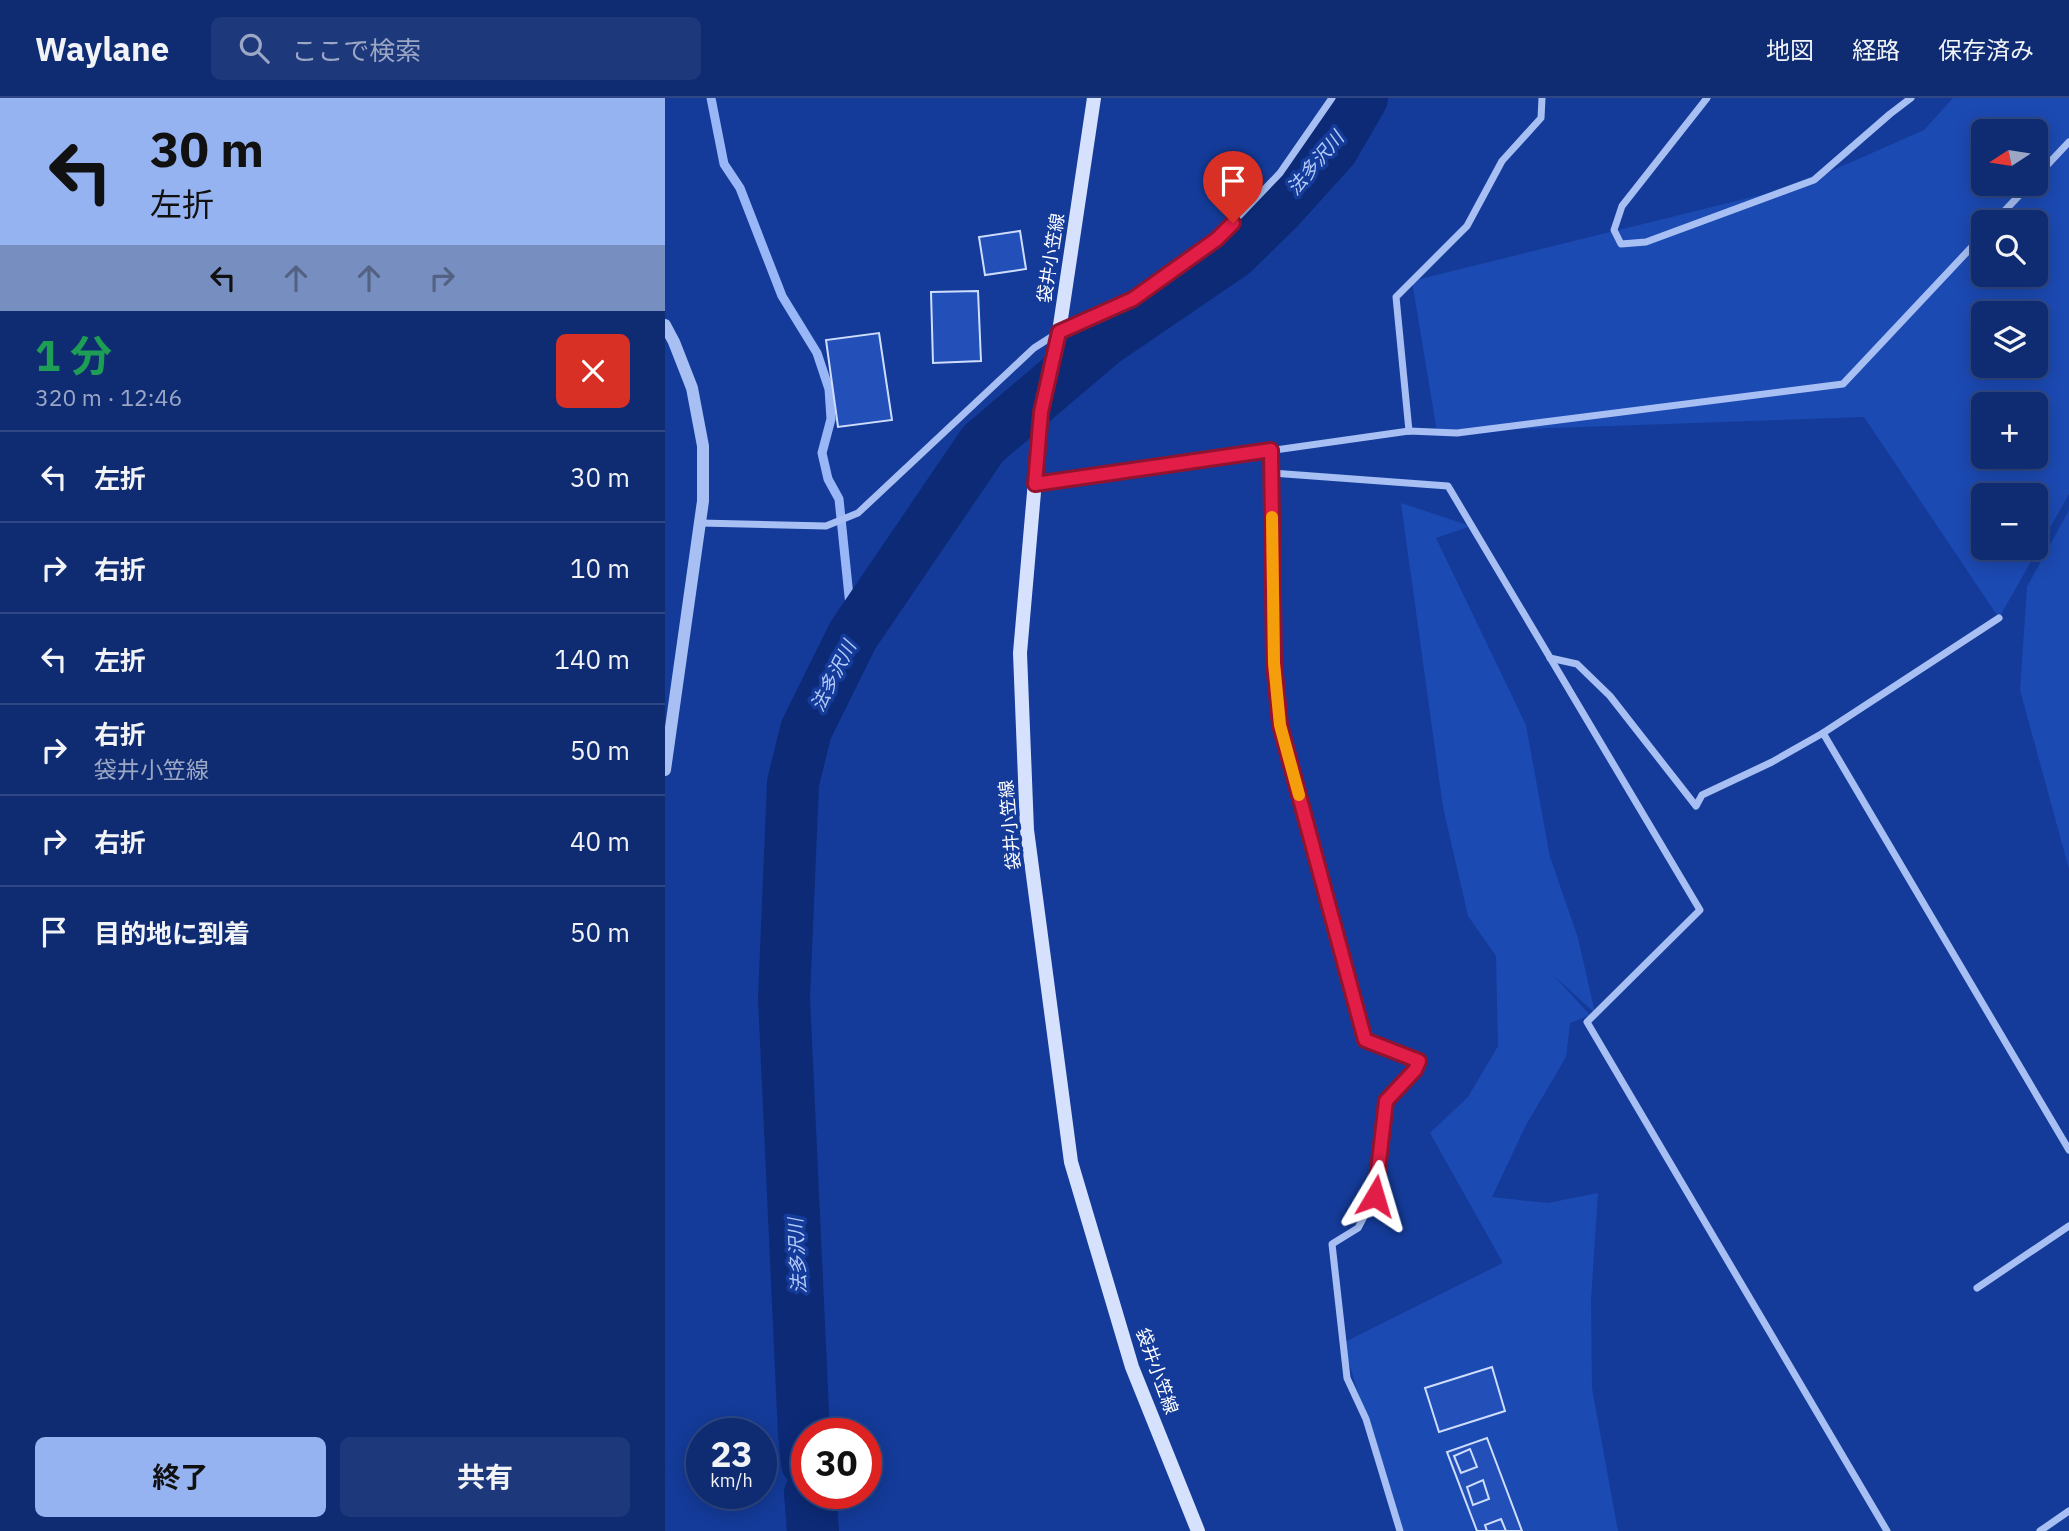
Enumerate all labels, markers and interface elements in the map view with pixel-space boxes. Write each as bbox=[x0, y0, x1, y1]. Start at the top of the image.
search box bbox=[211, 17, 701, 80]
text: Waylane bbox=[35, 27, 169, 70]
icon: search bbox=[235, 29, 273, 67]
text: ここで検索 bbox=[291, 33, 421, 67]
text: 地図 bbox=[1766, 34, 1814, 66]
text: 経路 bbox=[1852, 34, 1900, 66]
text: 保存済み bbox=[1938, 34, 2034, 66]
text: 30 m bbox=[150, 117, 264, 180]
north arrow bbox=[1971, 119, 2047, 196]
map controls bbox=[1971, 119, 2048, 560]
water label: 法多沢川 bbox=[1281, 125, 1350, 200]
icon: left bbox=[35, 126, 126, 217]
pin bbox=[1203, 151, 1263, 223]
icon: arrive bbox=[1214, 162, 1252, 200]
text: 左折 bbox=[150, 183, 214, 225]
button: search bbox=[1971, 210, 2048, 287]
street label: 袋井小笠線 bbox=[1032, 212, 1069, 304]
icon: left bbox=[204, 259, 242, 297]
icon: ahead bbox=[277, 259, 315, 297]
icon: ahead bbox=[350, 259, 388, 297]
icon: right bbox=[423, 259, 461, 297]
button: layers bbox=[1971, 301, 2048, 378]
text: 1 分 bbox=[35, 328, 112, 383]
button: close bbox=[556, 334, 630, 408]
text: 320 m · 12:46 bbox=[35, 382, 182, 412]
button: + bbox=[1971, 392, 2048, 469]
icon: left bbox=[35, 458, 73, 496]
text: 30 m bbox=[570, 460, 630, 494]
text: 左折 bbox=[94, 461, 146, 495]
button: − bbox=[1971, 483, 2048, 560]
icon: right bbox=[35, 549, 73, 587]
text: 10 m bbox=[570, 551, 630, 585]
text: 右折 bbox=[94, 552, 146, 586]
water label: 法多沢川 bbox=[805, 635, 862, 715]
icon: left bbox=[35, 640, 73, 678]
text: 140 m bbox=[554, 642, 630, 676]
text: 左折 bbox=[94, 643, 146, 677]
text: 右折 bbox=[94, 717, 146, 751]
icon: right bbox=[35, 731, 73, 769]
text: 50 m bbox=[570, 733, 630, 767]
text: 袋井小笠線 bbox=[94, 754, 209, 784]
street label: 袋井小笠線 bbox=[994, 779, 1025, 871]
icon: right bbox=[35, 822, 73, 860]
text: 40 m bbox=[570, 824, 630, 858]
text: 右折 bbox=[94, 825, 146, 859]
icon: arrive bbox=[35, 913, 73, 951]
text: 50 m bbox=[570, 915, 630, 949]
text: 目的地に到着 bbox=[94, 916, 250, 950]
position arrow bbox=[1338, 1159, 1412, 1233]
water label: 法多沢川 bbox=[783, 1215, 811, 1295]
street label: 袋井小笠線 bbox=[1131, 1325, 1184, 1417]
speed limit sign: 30 bbox=[791, 1418, 882, 1509]
text: 23 bbox=[710, 1431, 753, 1477]
button: 終了 bbox=[35, 1437, 326, 1517]
button: 共有 bbox=[340, 1437, 630, 1517]
text: km/h bbox=[710, 1469, 753, 1492]

